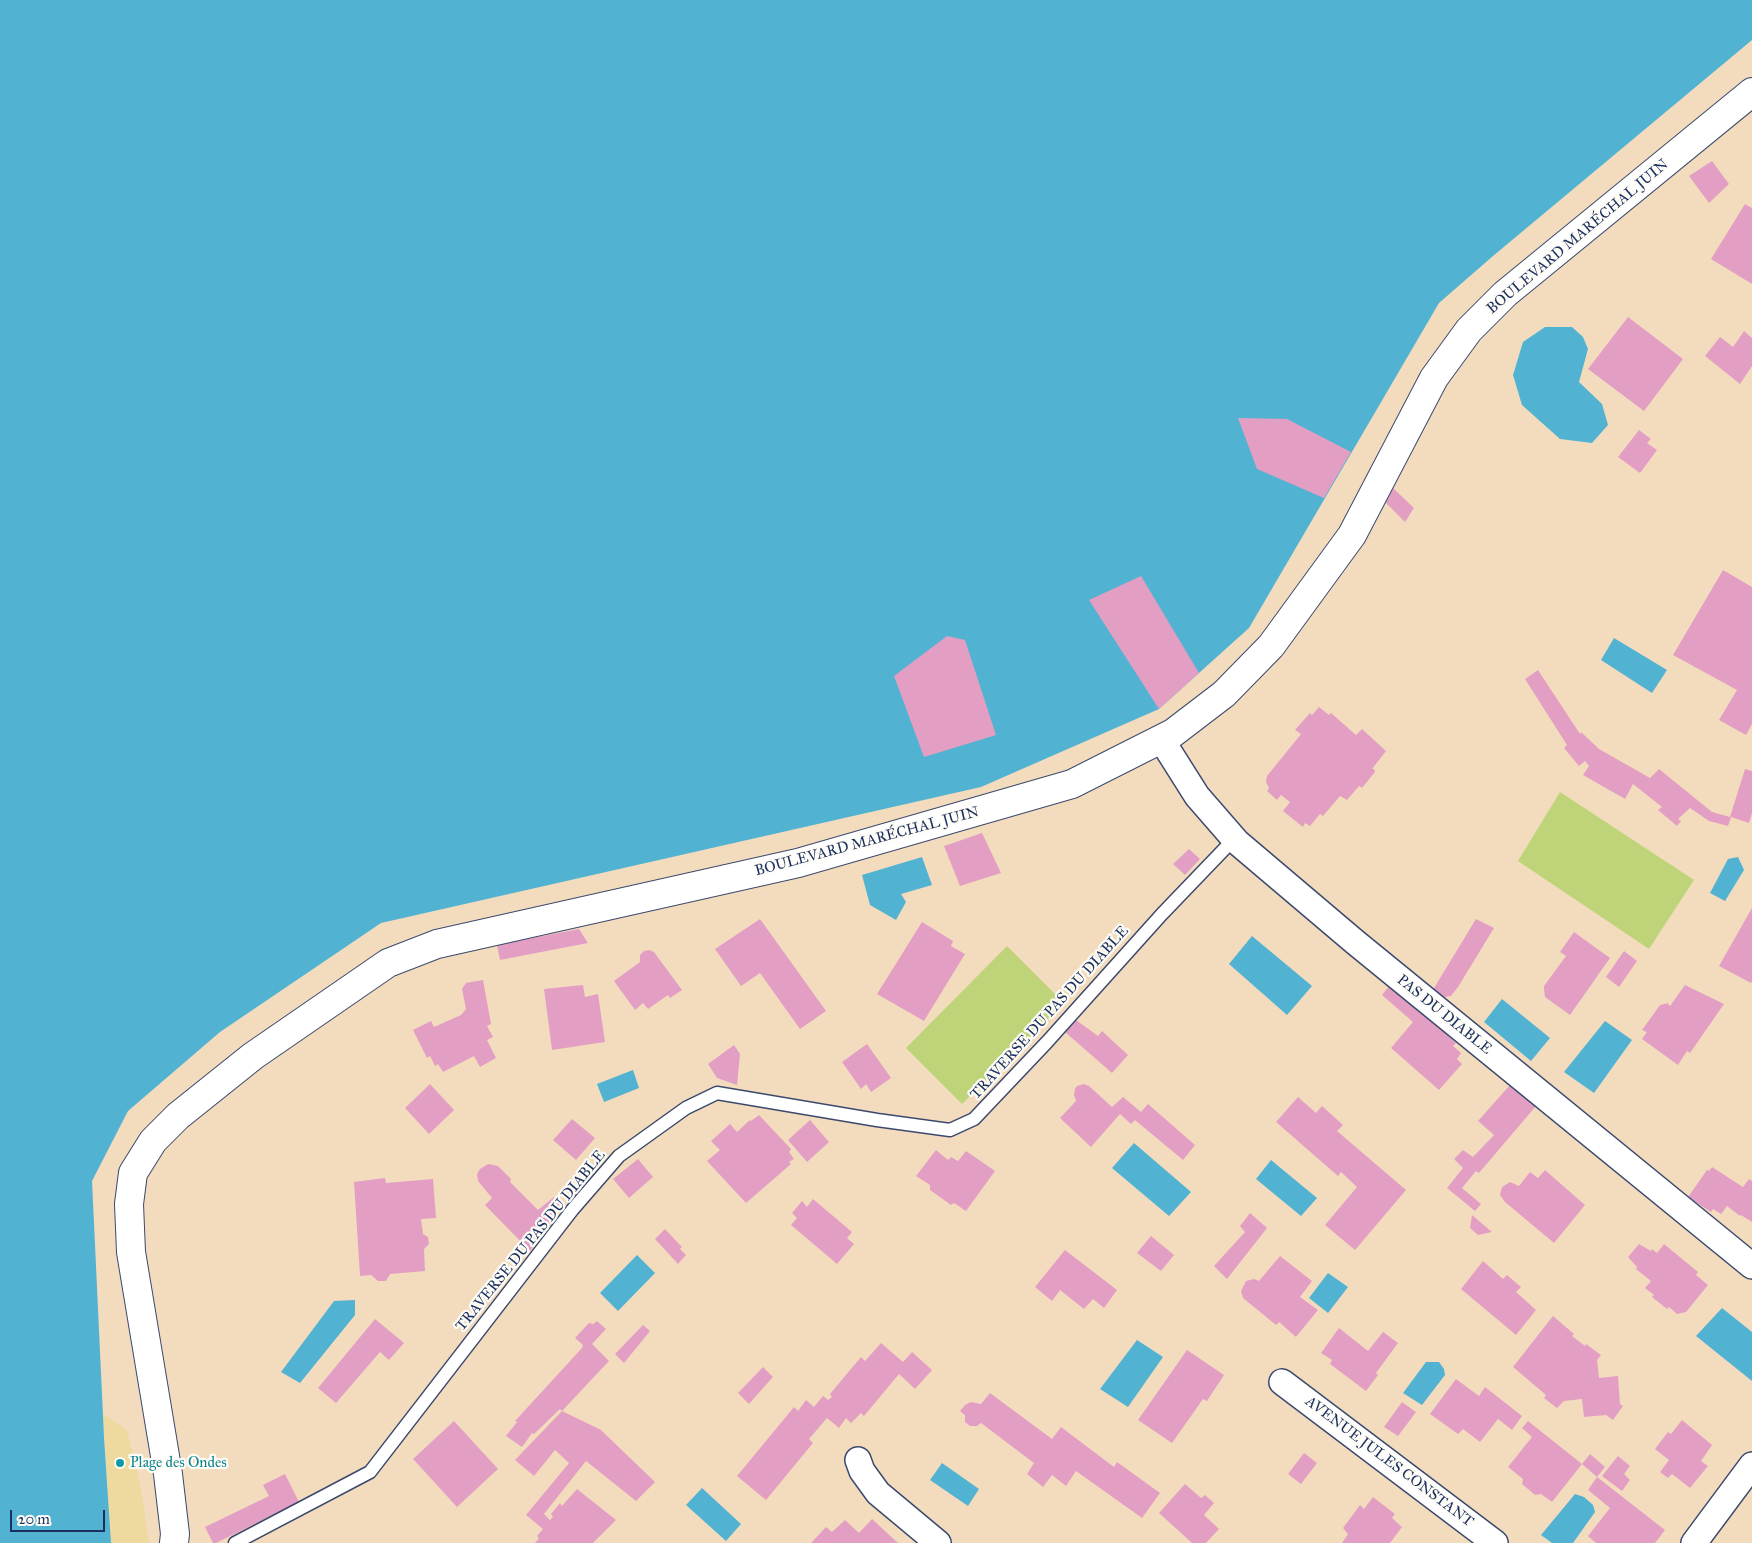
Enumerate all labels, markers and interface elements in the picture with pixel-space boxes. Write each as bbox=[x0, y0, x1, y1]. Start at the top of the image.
street label: BOULEVARD MARÉCHAL JUIN bbox=[1484, 156, 1672, 318]
street label: BOULEVARD MARÉCHAL JUIN bbox=[753, 803, 981, 881]
street label: TRAVERSE DU PAS DU DIABLE bbox=[967, 922, 1133, 1104]
street label: PAS DU DIABLE bbox=[1393, 971, 1495, 1059]
street label: TRAVERSE DU PAS DU DIABLE bbox=[452, 1147, 610, 1335]
street label: AVENUE JULES CONSTANT bbox=[1301, 1393, 1477, 1531]
place label: Plage des Ondes bbox=[130, 1454, 227, 1472]
marker: Plage des Ondes bbox=[114, 1457, 126, 1469]
scale bar bbox=[12, 1500, 108, 1532]
text: 20 m bbox=[18, 1510, 50, 1528]

